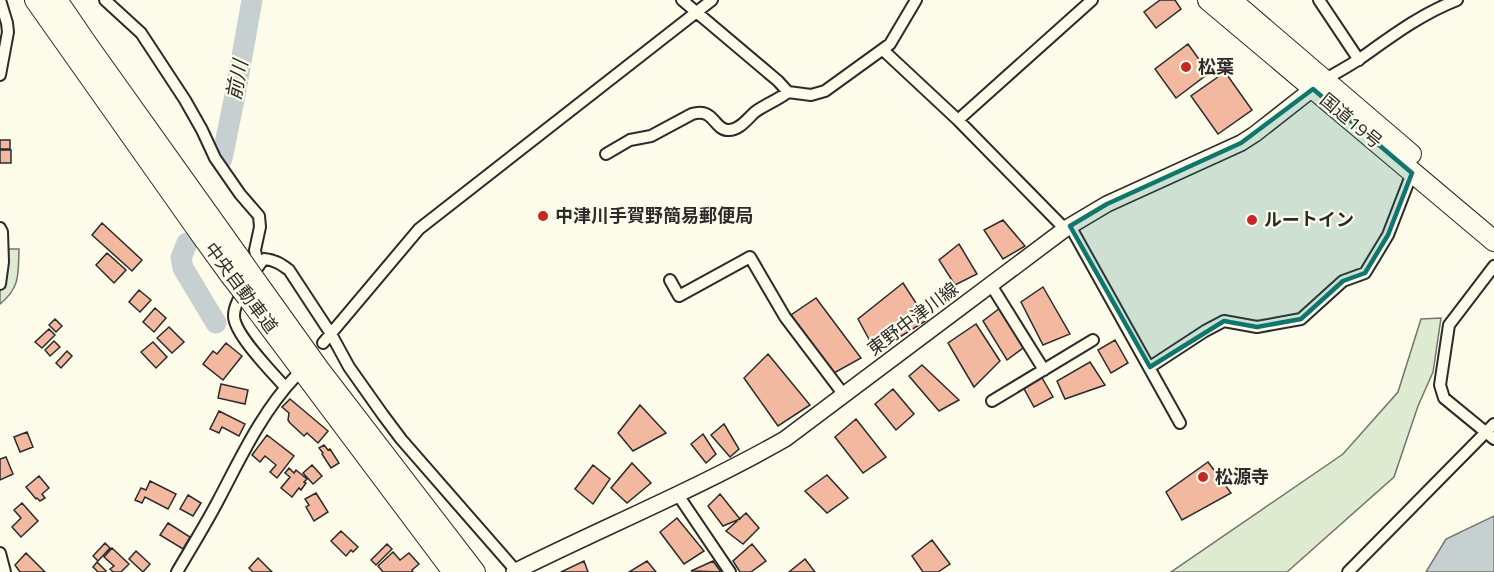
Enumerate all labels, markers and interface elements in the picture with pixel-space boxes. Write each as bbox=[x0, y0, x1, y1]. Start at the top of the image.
place label: 松葉 bbox=[1198, 53, 1234, 80]
water label: 前川 bbox=[217, 55, 256, 102]
marker: 松葉 bbox=[1179, 60, 1193, 74]
street label: 国道19号 bbox=[1314, 86, 1388, 155]
place label: 中津川手賀野簡易郵便局 bbox=[555, 202, 753, 229]
place label: ルートイン bbox=[1264, 206, 1354, 233]
marker: 中津川手賀野簡易郵便局 bbox=[536, 209, 550, 223]
marker: ルートイン bbox=[1245, 213, 1259, 227]
street label: 中央自動車道 bbox=[198, 236, 285, 339]
street label: 東野中津川線 bbox=[861, 275, 964, 362]
place label: 松源寺 bbox=[1215, 463, 1269, 490]
marker: 松源寺 bbox=[1196, 470, 1210, 484]

